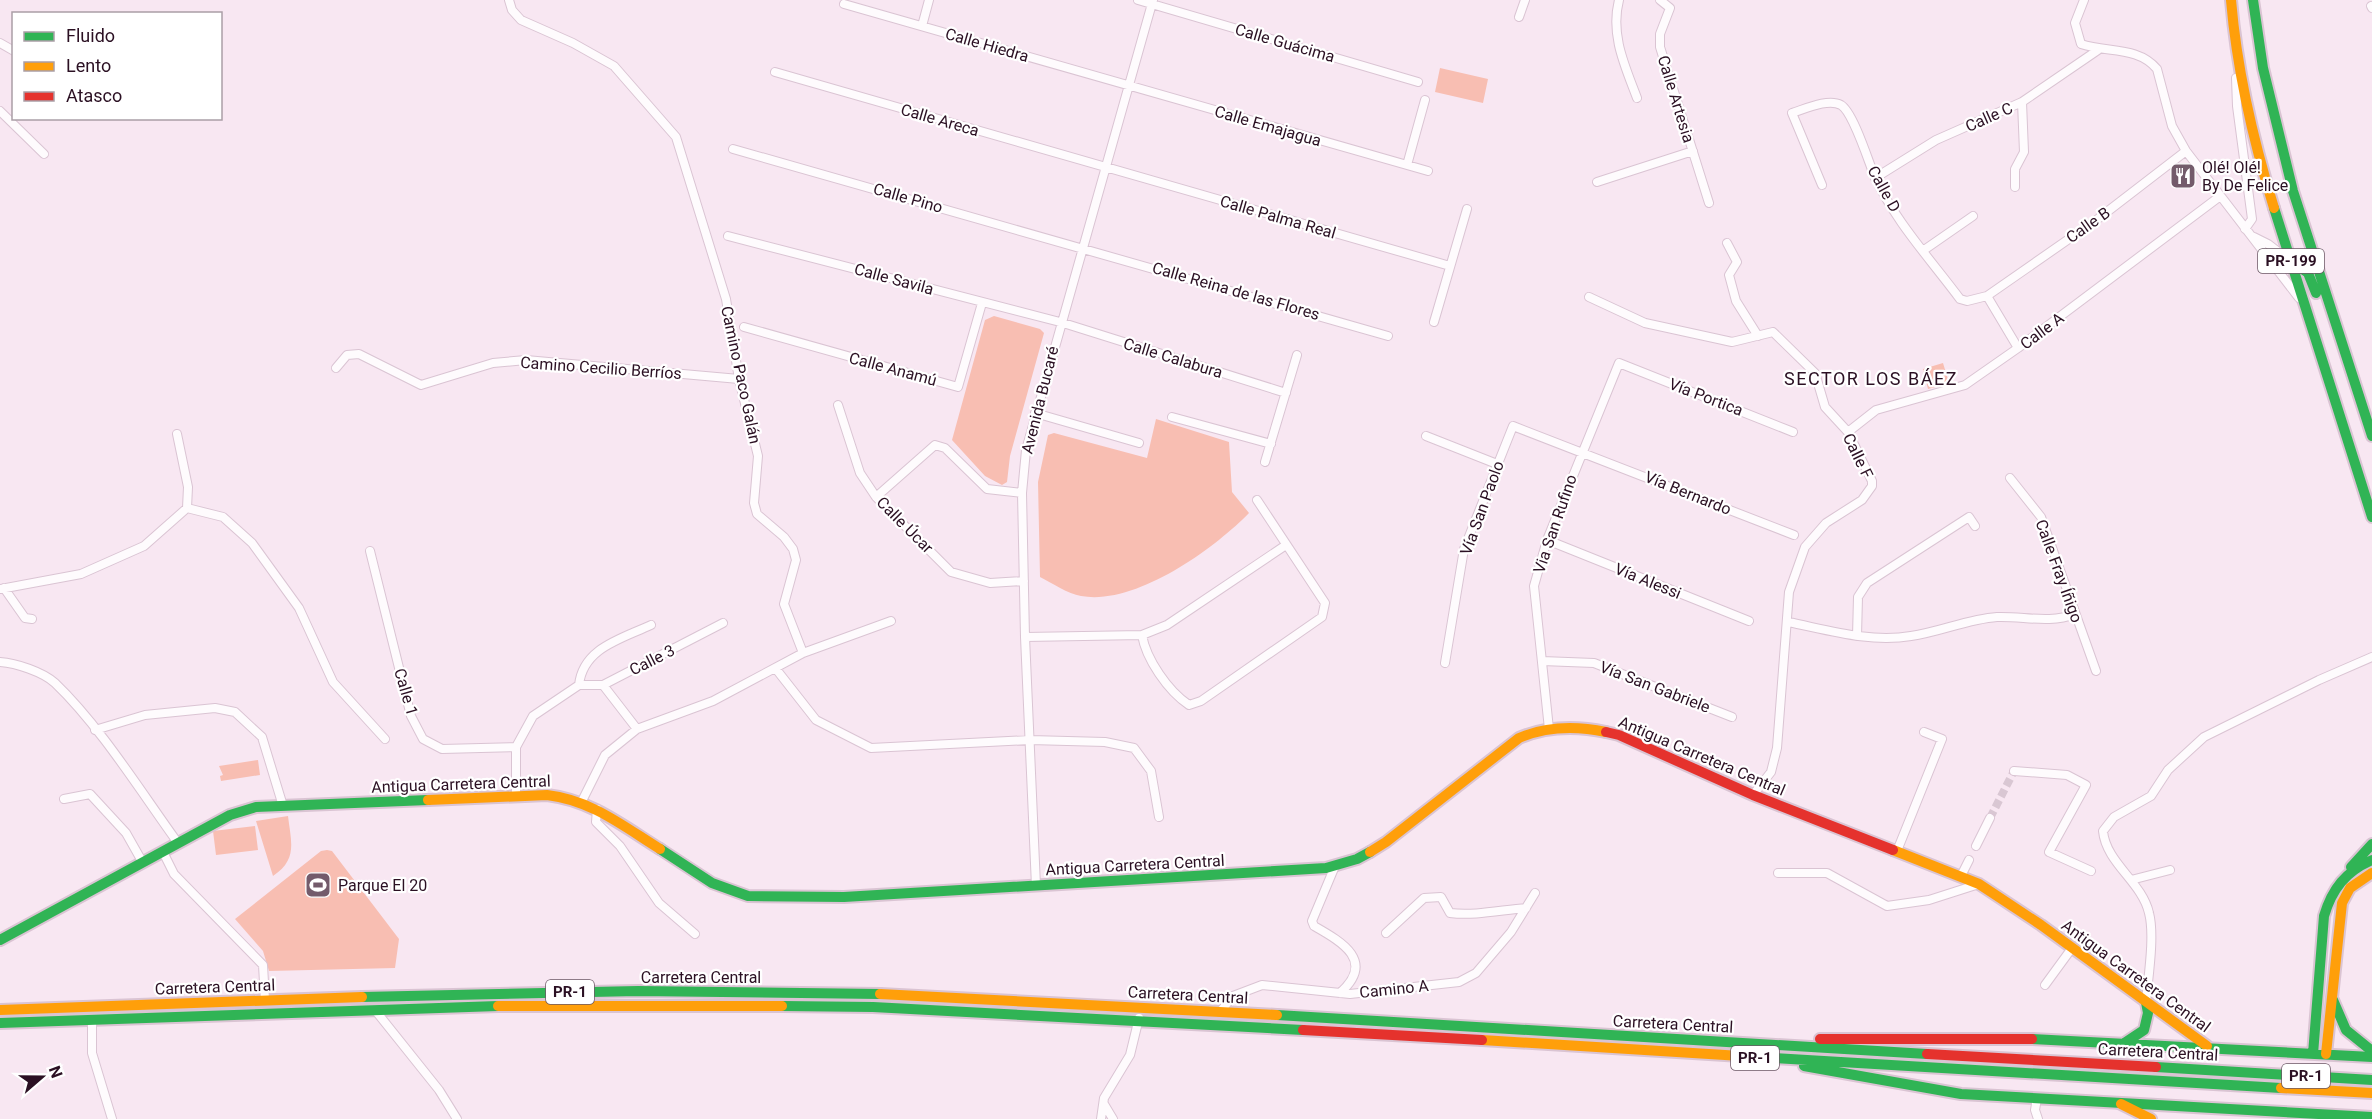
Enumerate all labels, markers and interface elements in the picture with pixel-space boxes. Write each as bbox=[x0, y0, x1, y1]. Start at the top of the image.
legend bbox=[12, 12, 222, 120]
street label: Calle Guácima bbox=[1233, 20, 1337, 66]
street label: Calle Hiedra bbox=[943, 24, 1031, 66]
text: Fluido bbox=[66, 25, 115, 46]
street label: Calle Artesia bbox=[1654, 53, 1698, 145]
text: Lento bbox=[66, 55, 111, 76]
text: Atasco bbox=[66, 85, 122, 106]
street label: Calle C bbox=[1962, 98, 2016, 136]
street label: Calle Areca bbox=[899, 100, 981, 140]
street label: Calle Emajagua bbox=[1212, 102, 1324, 150]
place label: Olé! Olé! By De Felice bbox=[2202, 158, 2288, 195]
restaurant icon: Olé! Olé! By De Felice bbox=[2168, 161, 2198, 191]
street label: Calle D bbox=[1864, 163, 1904, 215]
street label: Calle Pino bbox=[871, 179, 945, 217]
street label: Calle Palma Real bbox=[1218, 191, 1338, 243]
street label: Calle B bbox=[2062, 203, 2114, 247]
road number: PR-199 bbox=[2258, 249, 2324, 273]
street label: Calle Reina de las Flores bbox=[1150, 258, 1322, 324]
street label: Calle Savila bbox=[852, 259, 936, 299]
street label: Camino Paco Galán bbox=[717, 304, 765, 446]
street label: Calle A bbox=[2016, 308, 2068, 354]
street label: Calle Calabura bbox=[1121, 334, 1225, 382]
street label: Avenida Bucaré bbox=[1017, 344, 1063, 456]
street label: Calle Anamú bbox=[847, 348, 939, 390]
street label: Camino Cecilio Berríos bbox=[520, 353, 682, 383]
district label: SECTOR LOS BÁEZ bbox=[1784, 368, 1958, 389]
street label: Vía Portica bbox=[1666, 374, 1746, 420]
street label: Calle F bbox=[1839, 430, 1877, 482]
street label: Vía San Paolo bbox=[1456, 458, 1508, 558]
street label: Vía Bernardo bbox=[1642, 467, 1734, 519]
street label: Via San Rufino bbox=[1529, 472, 1581, 576]
street label: Calle Úcar bbox=[873, 493, 938, 558]
street label: Calle Fray Íñigo bbox=[2032, 517, 2086, 625]
street label: Vía Alessi bbox=[1612, 559, 1684, 603]
street label: Calle 3 bbox=[626, 641, 678, 679]
street label: Vía San Gabriele bbox=[1597, 657, 1713, 717]
street label: Calle 1 bbox=[390, 666, 422, 718]
street label: Antigua Carretera Central bbox=[1616, 712, 1788, 800]
street label: Antigua Carretera Central bbox=[371, 771, 551, 797]
street label: Antigua Carretera Central bbox=[1045, 851, 1225, 879]
sports icon: Parque El 20 bbox=[303, 870, 333, 900]
place label: Parque El 20 bbox=[338, 876, 427, 895]
street label: Antigua Carretera Central bbox=[2058, 916, 2214, 1036]
street label: Carretera Central bbox=[641, 968, 761, 987]
street label: Carretera Central bbox=[154, 975, 276, 999]
street label: Camino A bbox=[1358, 976, 1430, 1002]
road number: PR-1 bbox=[546, 980, 594, 1004]
street label: Carretera Central bbox=[1127, 982, 1249, 1008]
street label: Carretera Central bbox=[1612, 1011, 1734, 1037]
street label: Carretera Central bbox=[2097, 1039, 2219, 1065]
road number: PR-1 bbox=[1731, 1046, 1779, 1070]
north arrow bbox=[12, 1047, 72, 1107]
text: N bbox=[45, 1063, 66, 1081]
road number: PR-1 bbox=[2282, 1064, 2330, 1088]

